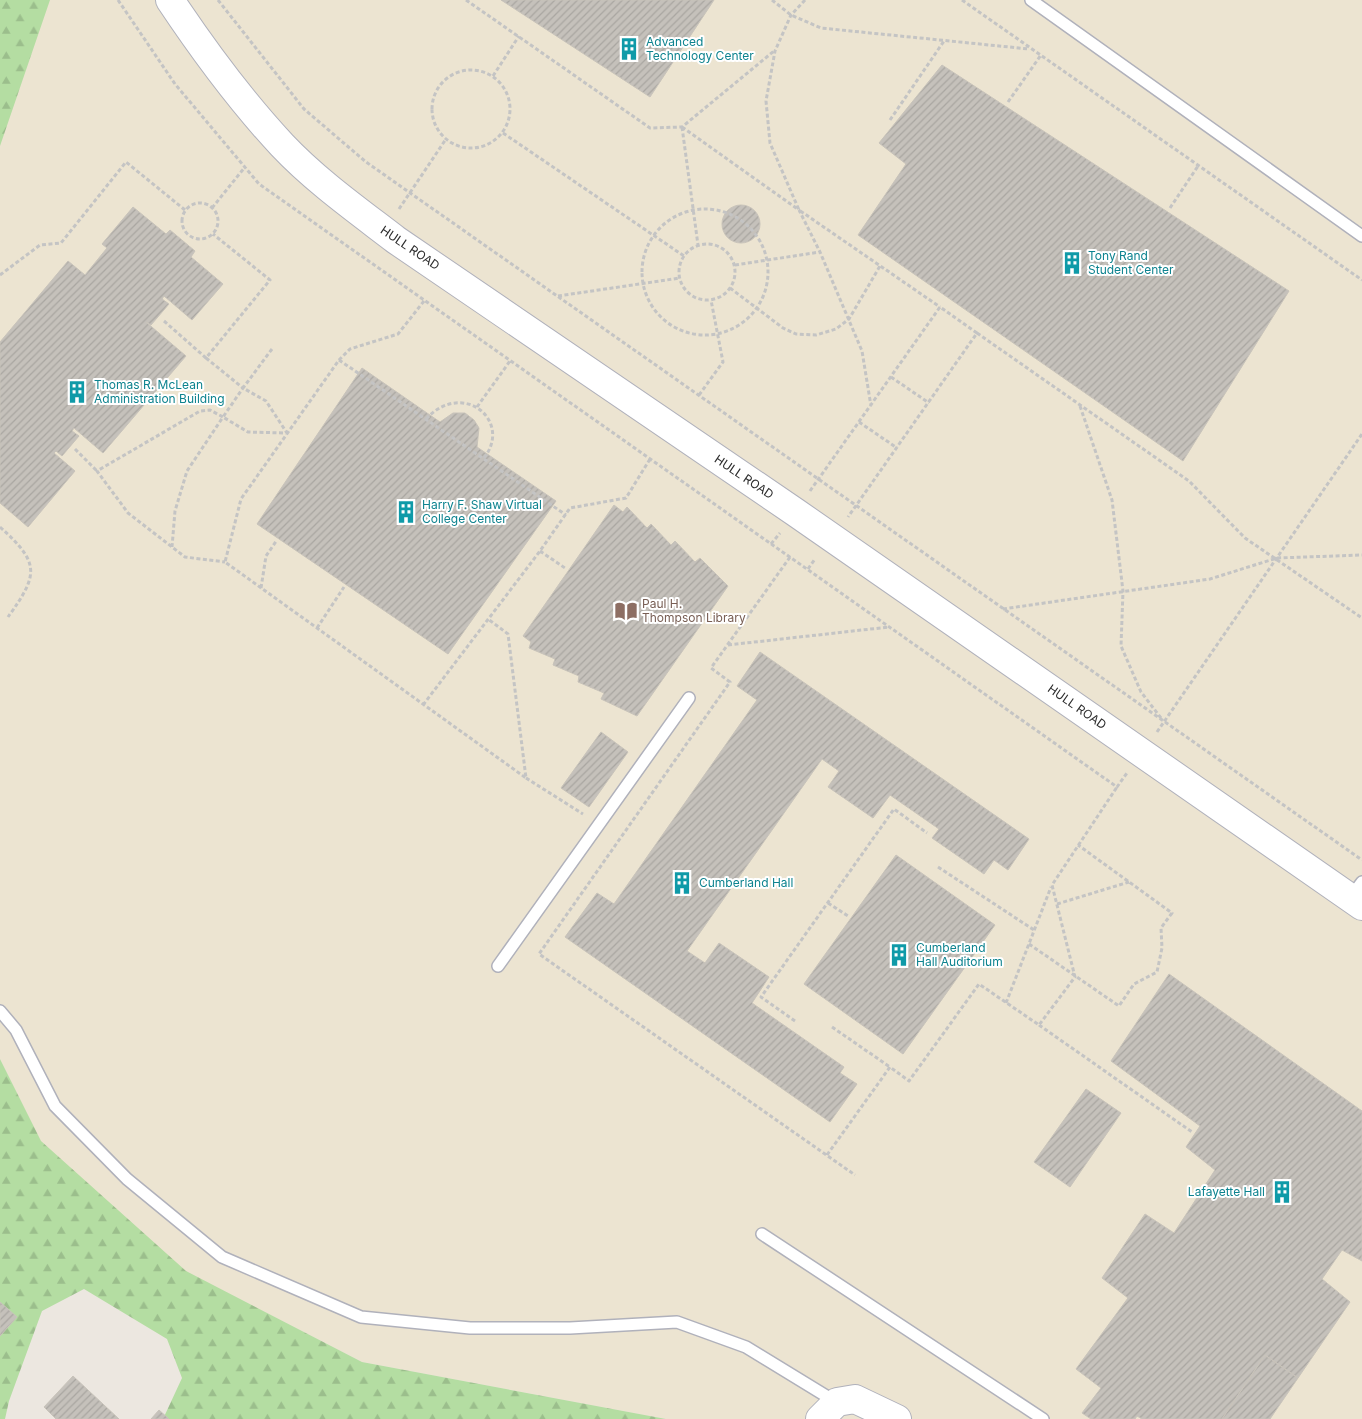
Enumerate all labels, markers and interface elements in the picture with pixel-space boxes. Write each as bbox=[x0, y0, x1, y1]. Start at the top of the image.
place label: Advanced Technology Center bbox=[646, 34, 754, 63]
building icon: Advanced Technology Center bbox=[616, 36, 642, 62]
street label: HULL ROAD bbox=[378, 222, 443, 273]
place label: Tony Rand Student Center bbox=[1088, 248, 1174, 277]
building icon: Tony Rand Student Center bbox=[1059, 250, 1085, 276]
place label: Thomas R. McLean Administration Building bbox=[94, 377, 225, 406]
building icon: Thomas R. McLean Administration Building bbox=[64, 379, 90, 405]
street label: HULL ROAD bbox=[712, 451, 777, 502]
place label: Harry F. Shaw Virtual College Center bbox=[422, 497, 542, 526]
building icon: Harry F. Shaw Virtual College Center bbox=[393, 499, 419, 525]
place label: Paul H. Thompson Library bbox=[642, 596, 746, 625]
library icon: Paul H. Thompson Library bbox=[613, 598, 639, 624]
street label: HULL ROAD bbox=[1045, 681, 1110, 732]
building icon: Cumberland Hall bbox=[669, 870, 695, 896]
place label: Cumberland Hall bbox=[699, 875, 793, 890]
place label: Cumberland Hall Auditorium bbox=[916, 940, 1003, 969]
building icon: Cumberland Hall Auditorium bbox=[886, 942, 912, 968]
building icon: Lafayette Hall bbox=[1269, 1179, 1295, 1205]
place label: Lafayette Hall bbox=[1188, 1184, 1265, 1199]

